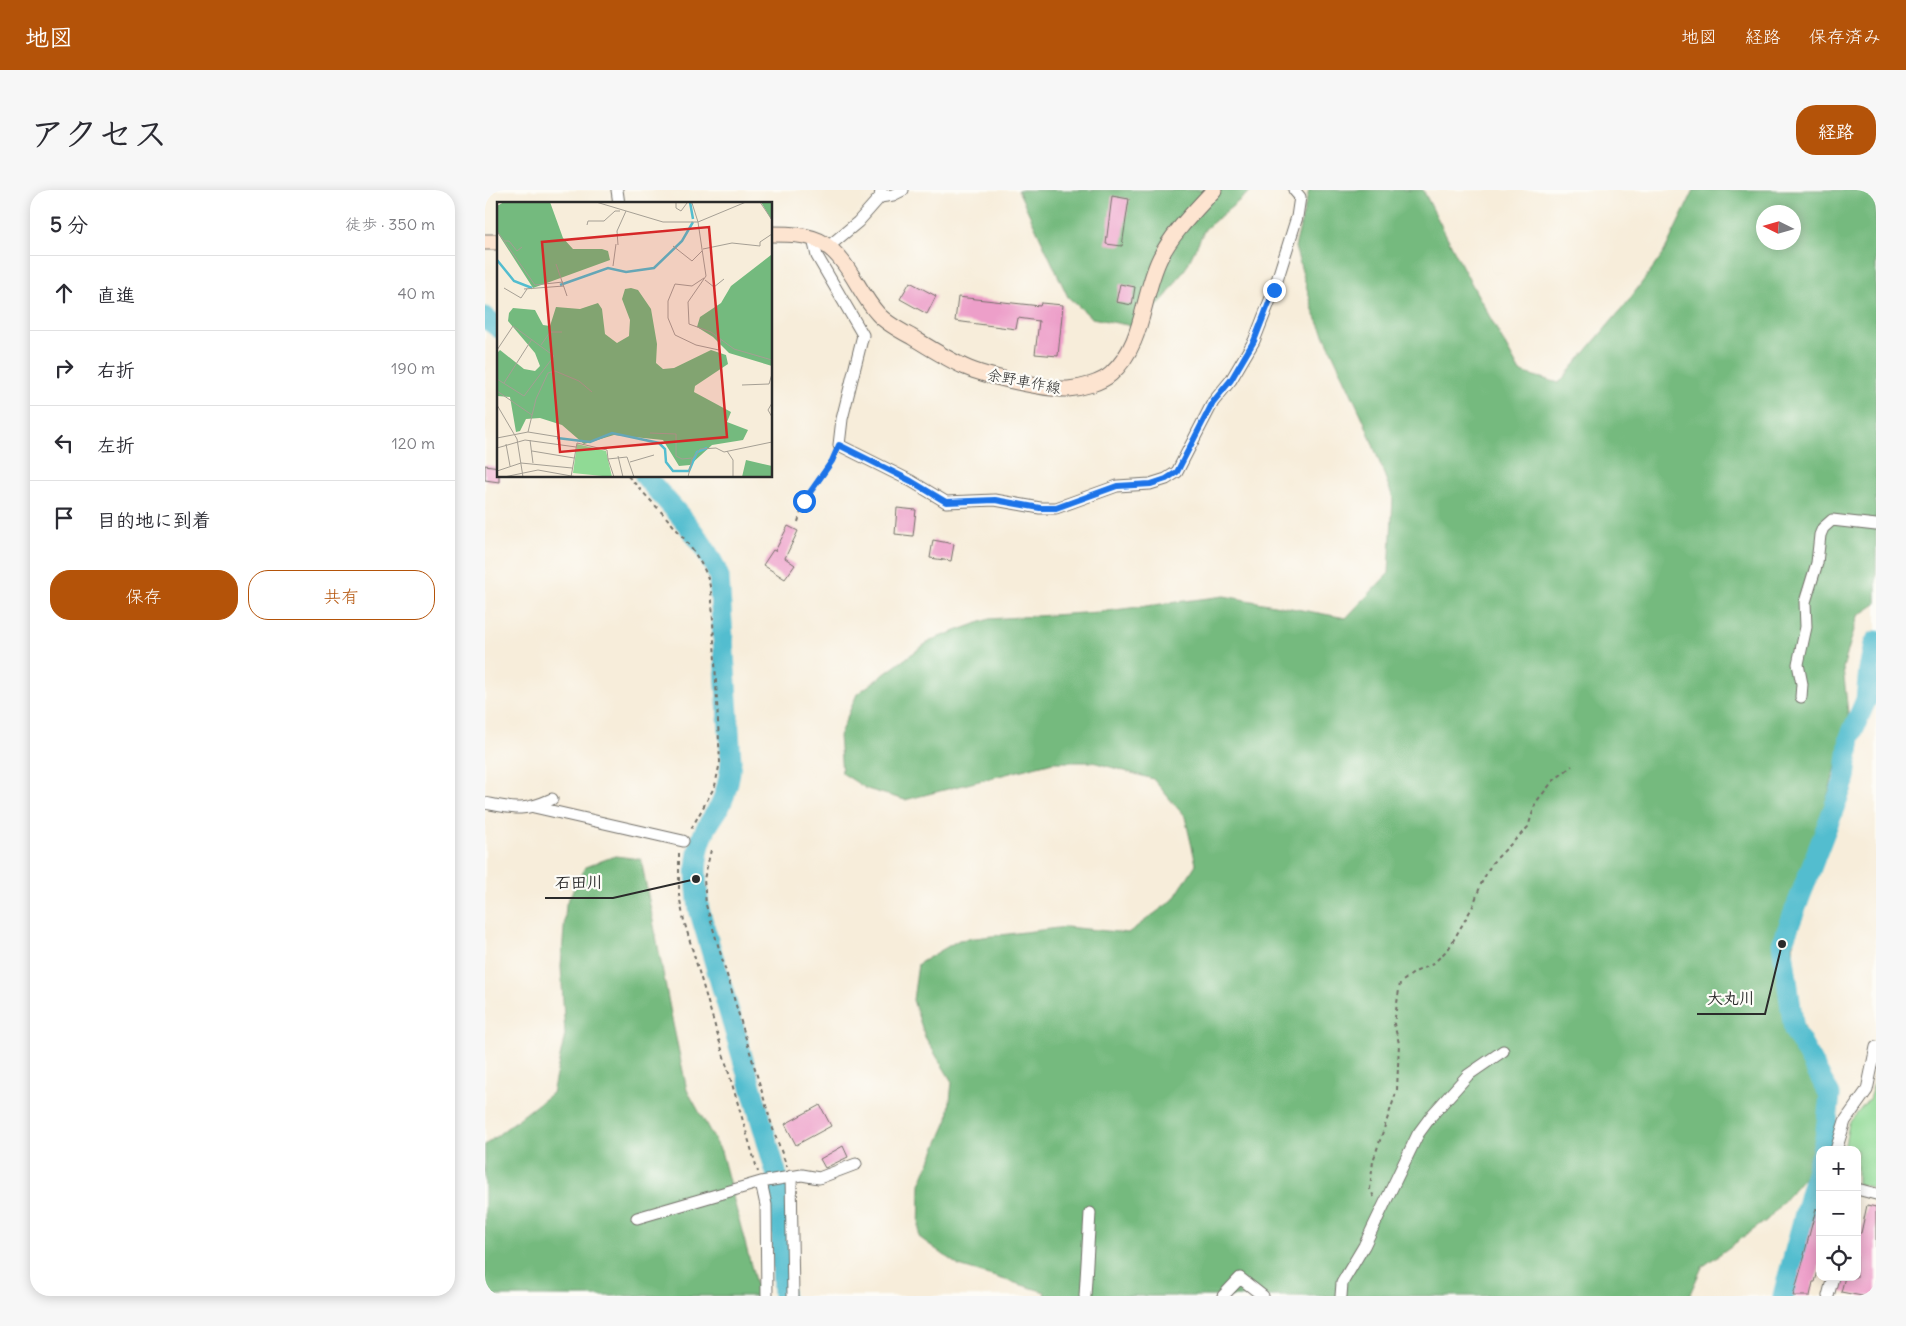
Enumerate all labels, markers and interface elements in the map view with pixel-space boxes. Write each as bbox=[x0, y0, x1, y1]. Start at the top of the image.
text: 地図 bbox=[25, 22, 73, 52]
text: 地図 bbox=[1681, 25, 1717, 48]
text: 経路 bbox=[1745, 25, 1781, 48]
text: 保存済み bbox=[1809, 25, 1881, 48]
button: 経路 bbox=[1796, 105, 1876, 155]
text: アクセス bbox=[30, 111, 168, 155]
inset map bbox=[497, 202, 773, 478]
north arrow bbox=[1756, 205, 1801, 250]
text: 5 分 bbox=[50, 211, 88, 238]
text: 徒歩 · 350 m bbox=[345, 214, 435, 234]
icon: ahead bbox=[50, 279, 78, 307]
route end bbox=[1263, 279, 1286, 302]
text: 直進 bbox=[97, 283, 135, 307]
text: 40 m bbox=[397, 283, 435, 303]
icon: right bbox=[50, 354, 78, 382]
text: 右折 bbox=[97, 358, 135, 382]
text: 190 m bbox=[391, 358, 435, 378]
street label: 余野車作線 bbox=[985, 365, 1063, 397]
icon: left bbox=[50, 429, 78, 457]
text: 左折 bbox=[97, 433, 135, 457]
text: 120 m bbox=[392, 433, 435, 453]
route start bbox=[793, 490, 816, 513]
icon: arrive bbox=[50, 504, 78, 532]
text: 目的地に到着 bbox=[97, 508, 211, 532]
button: 保存 bbox=[50, 570, 238, 620]
button: 共有 bbox=[248, 570, 435, 620]
callout: 石田川 bbox=[545, 867, 613, 898]
text: 石田川 bbox=[555, 872, 603, 892]
callout: 大丸川 bbox=[1697, 983, 1765, 1014]
text: 大丸川 bbox=[1707, 988, 1755, 1008]
map controls bbox=[1816, 1146, 1861, 1281]
button: + bbox=[1816, 1146, 1861, 1191]
button: − bbox=[1816, 1191, 1861, 1236]
button: locate bbox=[1816, 1236, 1861, 1281]

